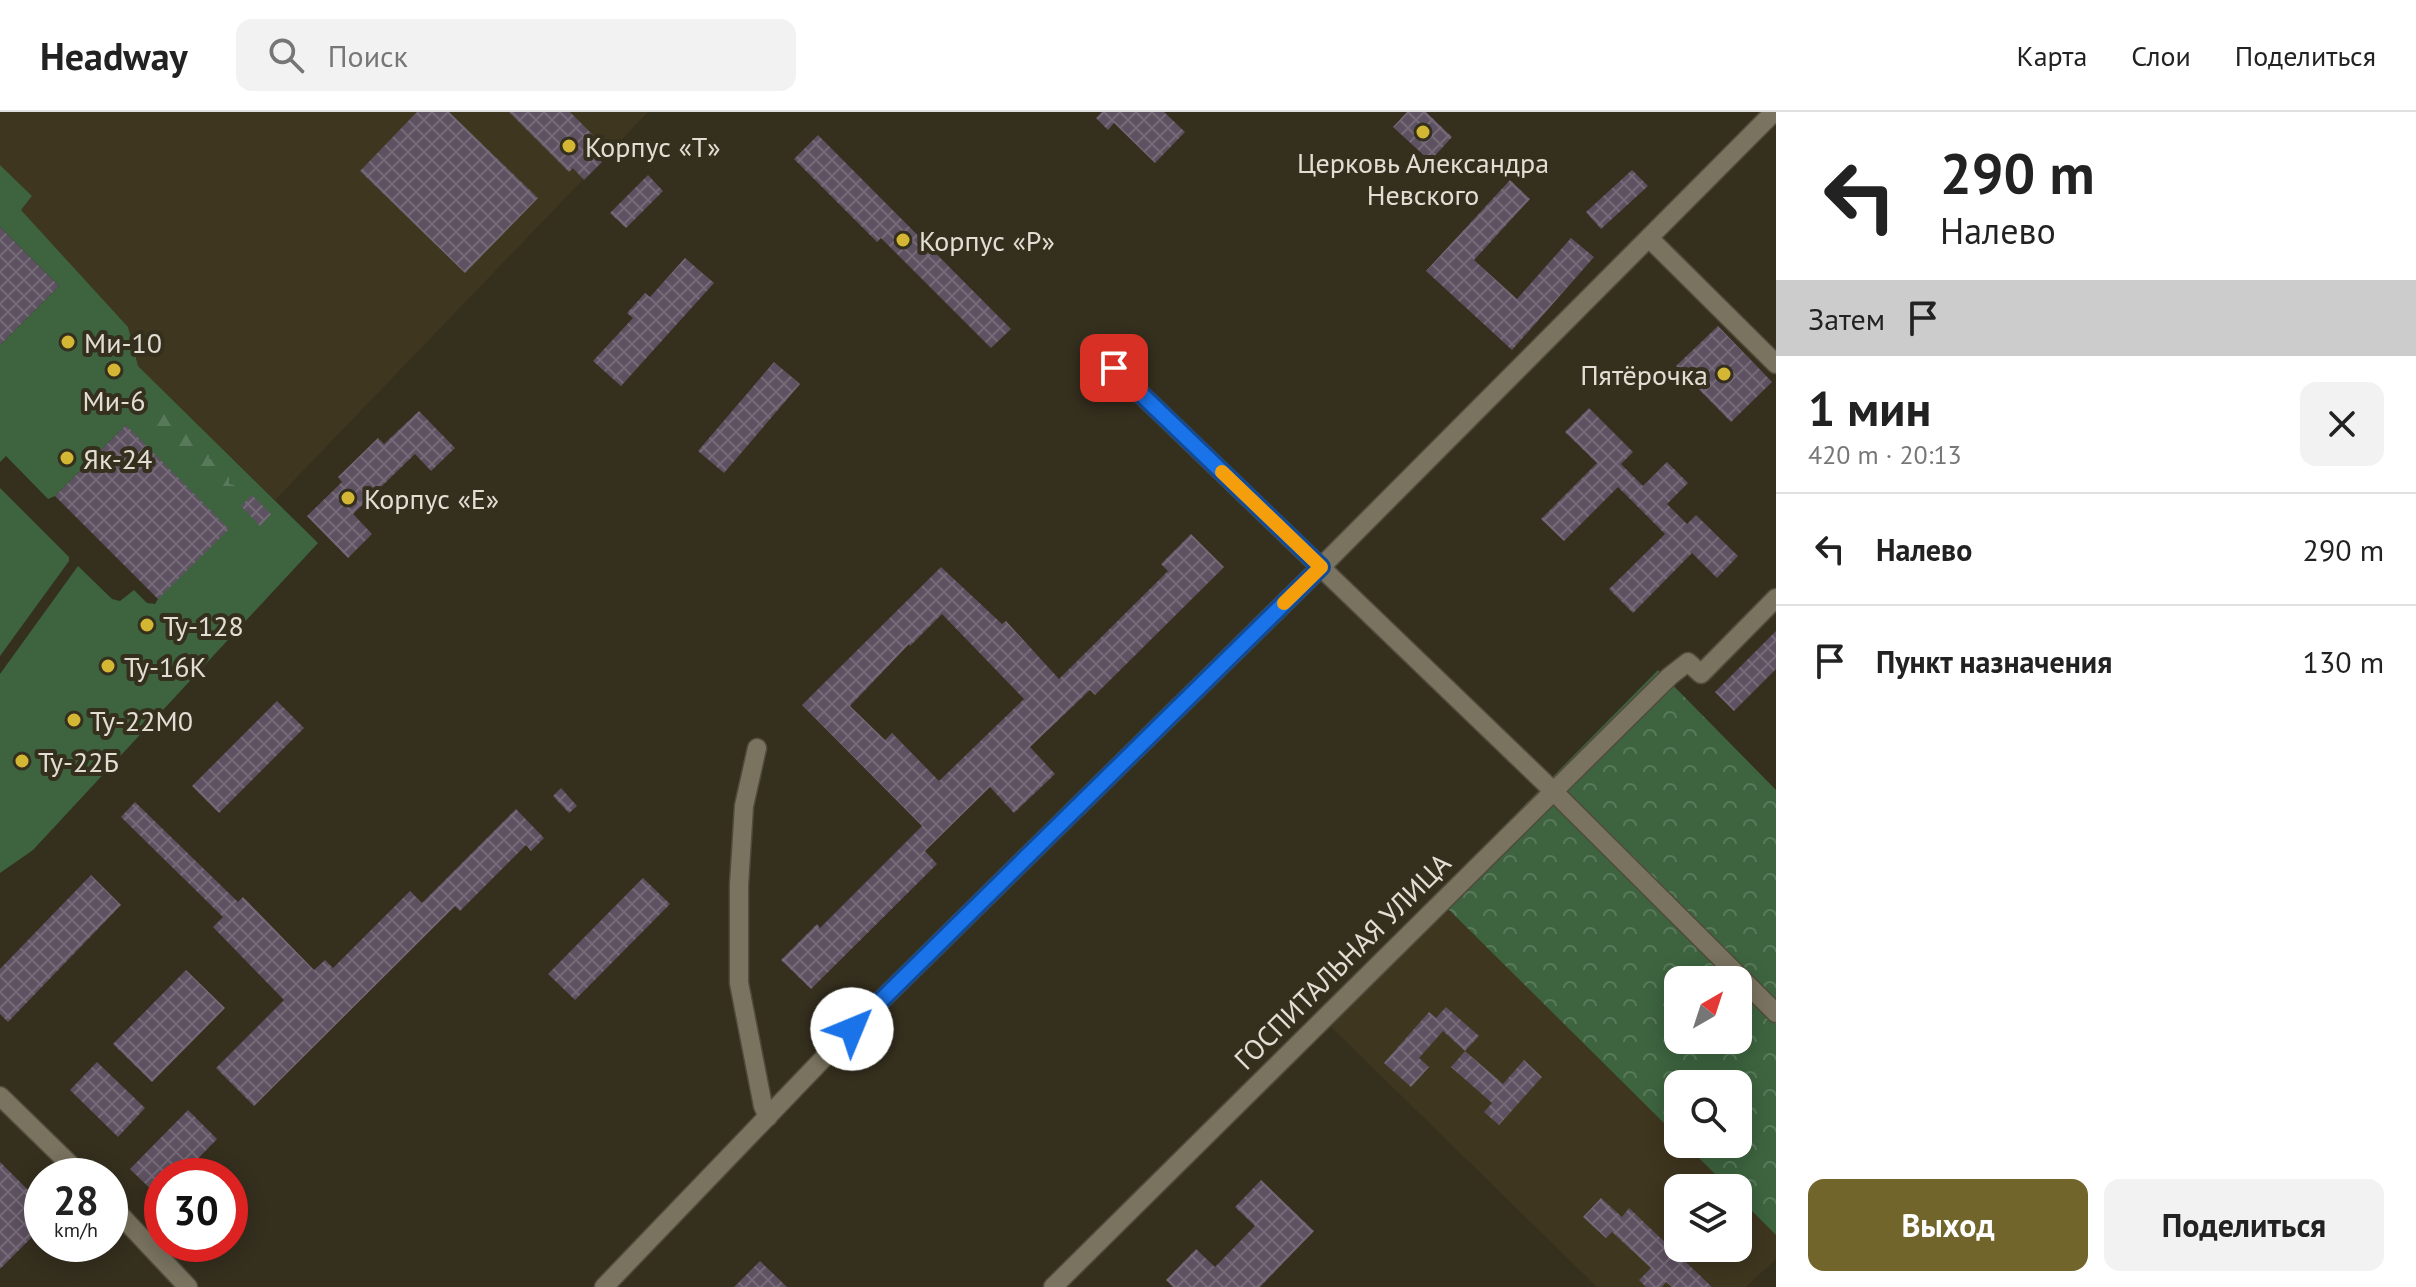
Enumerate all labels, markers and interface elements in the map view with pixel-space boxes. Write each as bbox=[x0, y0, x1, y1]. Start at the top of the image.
search box bbox=[236, 19, 796, 91]
text: Headway bbox=[40, 31, 188, 80]
icon: search bbox=[264, 33, 308, 77]
text: Поиск bbox=[328, 36, 408, 75]
text: Карта bbox=[2017, 37, 2087, 74]
text: Слои bbox=[2131, 37, 2191, 74]
text: Поделиться bbox=[2235, 37, 2376, 74]
marker: Церковь Александра Невского bbox=[1414, 123, 1432, 141]
place label: Корпус «Т» bbox=[585, 128, 721, 165]
marker: Корпус «Т» bbox=[560, 137, 578, 155]
text: 290 m bbox=[1940, 137, 2095, 209]
place label: Церковь Александра Невского bbox=[1297, 144, 1549, 213]
icon: left bbox=[1808, 144, 1912, 248]
text: Налево bbox=[1940, 207, 2056, 254]
place label: Корпус «Р» bbox=[919, 222, 1055, 259]
marker: Корпус «Р» bbox=[894, 231, 912, 249]
icon: arrive bbox=[1901, 296, 1945, 340]
text: Затем bbox=[1808, 299, 1885, 338]
place label: Ми-10 bbox=[84, 324, 162, 361]
marker: Ми-10 bbox=[59, 333, 77, 351]
pin bbox=[1080, 334, 1148, 402]
icon: arrive bbox=[1092, 346, 1136, 390]
place label: Пятёрочка bbox=[1580, 356, 1708, 393]
marker: Ми-6 bbox=[105, 361, 123, 379]
marker: Пятёрочка bbox=[1715, 365, 1733, 383]
text: 1 мин bbox=[1808, 377, 1931, 439]
place label: Ми-6 bbox=[83, 382, 145, 419]
button: close bbox=[2300, 382, 2384, 466]
text: 420 m · 20:13 bbox=[1808, 438, 1962, 471]
place label: Як-24 bbox=[83, 440, 152, 477]
marker: Як-24 bbox=[58, 449, 76, 467]
place label: Корпус «Е» bbox=[364, 480, 499, 517]
marker: Корпус «Е» bbox=[339, 489, 357, 507]
icon: left bbox=[1808, 527, 1852, 571]
text: Налево bbox=[1876, 530, 1972, 569]
text: 290 m bbox=[2303, 530, 2384, 569]
place label: Ту-128 bbox=[163, 607, 244, 644]
marker: Ту-128 bbox=[138, 616, 156, 634]
icon: arrive bbox=[1808, 639, 1852, 683]
text: Пункт назначения bbox=[1876, 642, 2112, 681]
text: 130 m bbox=[2303, 642, 2384, 681]
place label: Ту-16К bbox=[124, 648, 207, 685]
marker: Ту-16К bbox=[99, 657, 117, 675]
place label: Ту-22М0 bbox=[90, 702, 193, 739]
marker: Ту-22М0 bbox=[65, 711, 83, 729]
place label: Ту-22Б bbox=[38, 743, 119, 780]
marker: Ту-22Б bbox=[13, 752, 31, 770]
street label: ГОСПИТАЛЬНАЯ УЛИЦА bbox=[1226, 844, 1459, 1077]
north arrow bbox=[1664, 966, 1752, 1054]
map controls bbox=[1664, 966, 1752, 1262]
position arrow bbox=[810, 987, 894, 1071]
button: search bbox=[1664, 1070, 1752, 1158]
speed limit sign: 30 bbox=[144, 1158, 248, 1262]
text: 28 bbox=[53, 1174, 99, 1226]
button: layers bbox=[1664, 1174, 1752, 1262]
button: Выход bbox=[1808, 1179, 2088, 1271]
button: Поделиться bbox=[2104, 1179, 2384, 1271]
text: km/h bbox=[54, 1217, 98, 1243]

